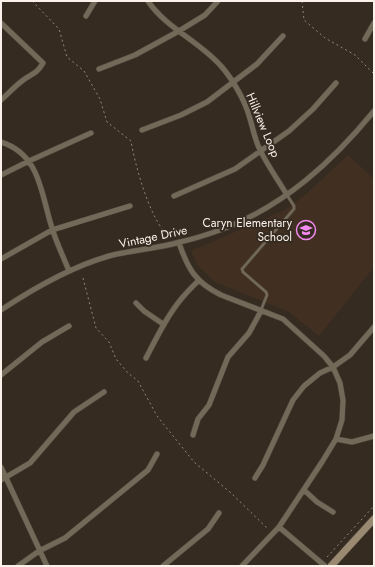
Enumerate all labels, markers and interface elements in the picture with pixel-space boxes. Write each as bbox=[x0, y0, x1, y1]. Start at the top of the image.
street label: Hillview Loop bbox=[241, 90, 285, 160]
place label: Caryn Elementary School bbox=[203, 214, 293, 246]
school or university icon: Caryn Elementary School bbox=[295, 219, 317, 241]
street label: Vintage Drive bbox=[117, 221, 189, 253]

